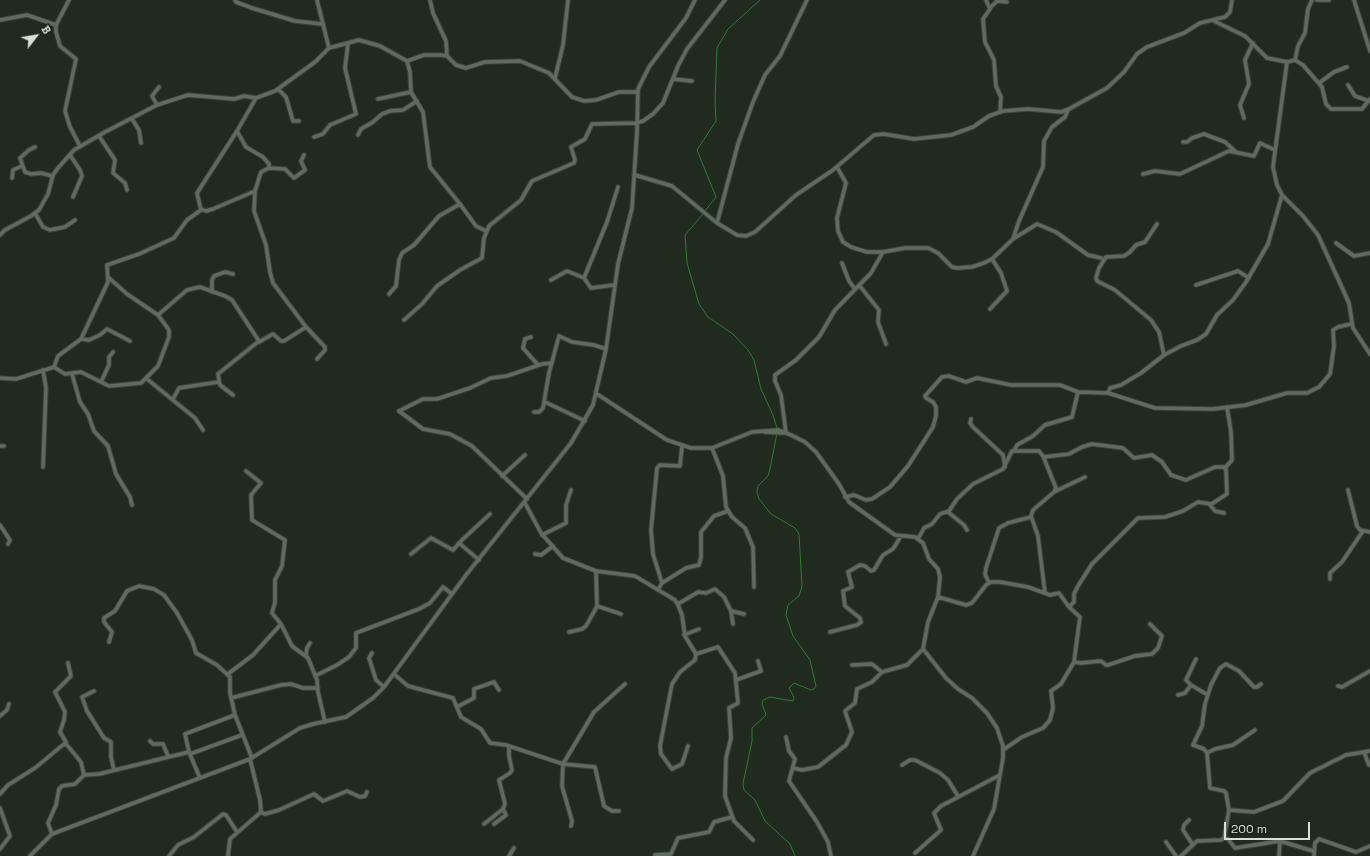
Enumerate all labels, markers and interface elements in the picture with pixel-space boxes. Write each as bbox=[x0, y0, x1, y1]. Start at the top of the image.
north arrow bbox=[16, 16, 56, 56]
text: B bbox=[38, 23, 54, 37]
scale bar bbox=[1226, 814, 1312, 840]
text: 200 m bbox=[1231, 821, 1267, 837]

